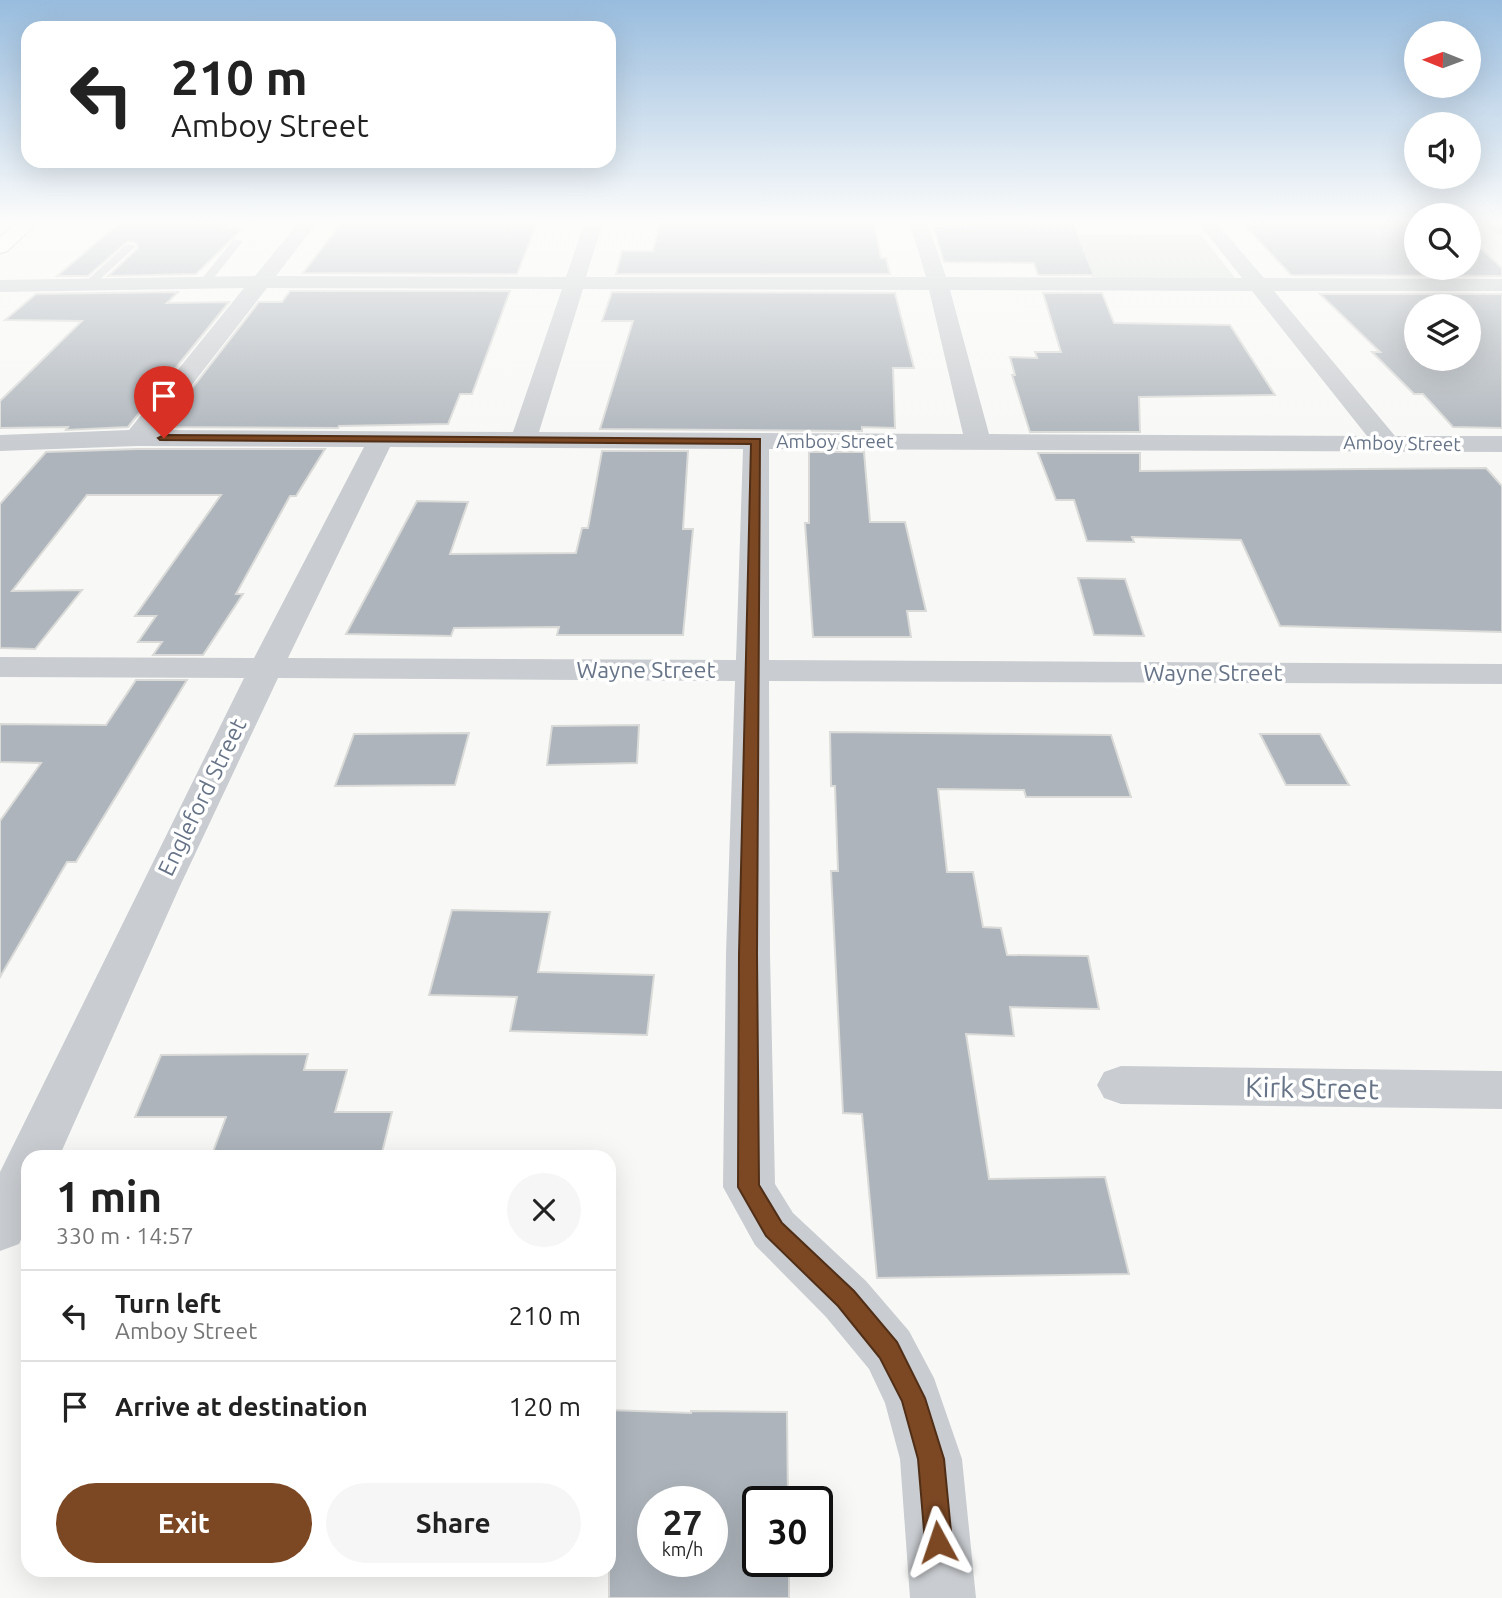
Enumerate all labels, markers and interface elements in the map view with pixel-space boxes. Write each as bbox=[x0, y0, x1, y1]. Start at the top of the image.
north arrow bbox=[1404, 21, 1480, 98]
map controls bbox=[1404, 21, 1481, 371]
icon: left bbox=[56, 49, 147, 140]
text: 210 m bbox=[171, 49, 308, 104]
text: Amboy Street bbox=[171, 107, 369, 143]
button: sound bbox=[1404, 112, 1481, 189]
button: search bbox=[1404, 203, 1481, 280]
button: layers bbox=[1404, 294, 1481, 371]
pin bbox=[134, 366, 194, 438]
icon: arrive bbox=[145, 377, 183, 415]
street label: Amboy Street bbox=[776, 430, 894, 452]
street label: Amboy Street bbox=[1343, 431, 1461, 455]
street label: Wayne Street bbox=[576, 657, 716, 682]
street label: Wayne Street bbox=[1143, 660, 1283, 685]
street label: Engleford Street bbox=[153, 714, 250, 879]
street label: Kirk Street bbox=[1245, 1071, 1379, 1104]
text: 1 min bbox=[56, 1173, 162, 1220]
button: close bbox=[507, 1173, 581, 1247]
text: 330 m · 14:57 bbox=[56, 1223, 194, 1248]
text: Turn left bbox=[115, 1289, 221, 1318]
icon: left bbox=[56, 1297, 94, 1335]
text: 210 m bbox=[509, 1301, 581, 1330]
text: Amboy Street bbox=[115, 1318, 257, 1343]
icon: arrive bbox=[56, 1388, 94, 1426]
text: Arrive at destination bbox=[115, 1392, 368, 1421]
text: 120 m bbox=[509, 1392, 581, 1421]
button: Exit bbox=[56, 1483, 312, 1563]
button: Share bbox=[326, 1483, 581, 1563]
speed limit sign: 30 bbox=[742, 1486, 833, 1577]
text: 27 bbox=[663, 1502, 702, 1542]
position arrow bbox=[901, 1505, 975, 1579]
text: km/h bbox=[662, 1539, 703, 1559]

